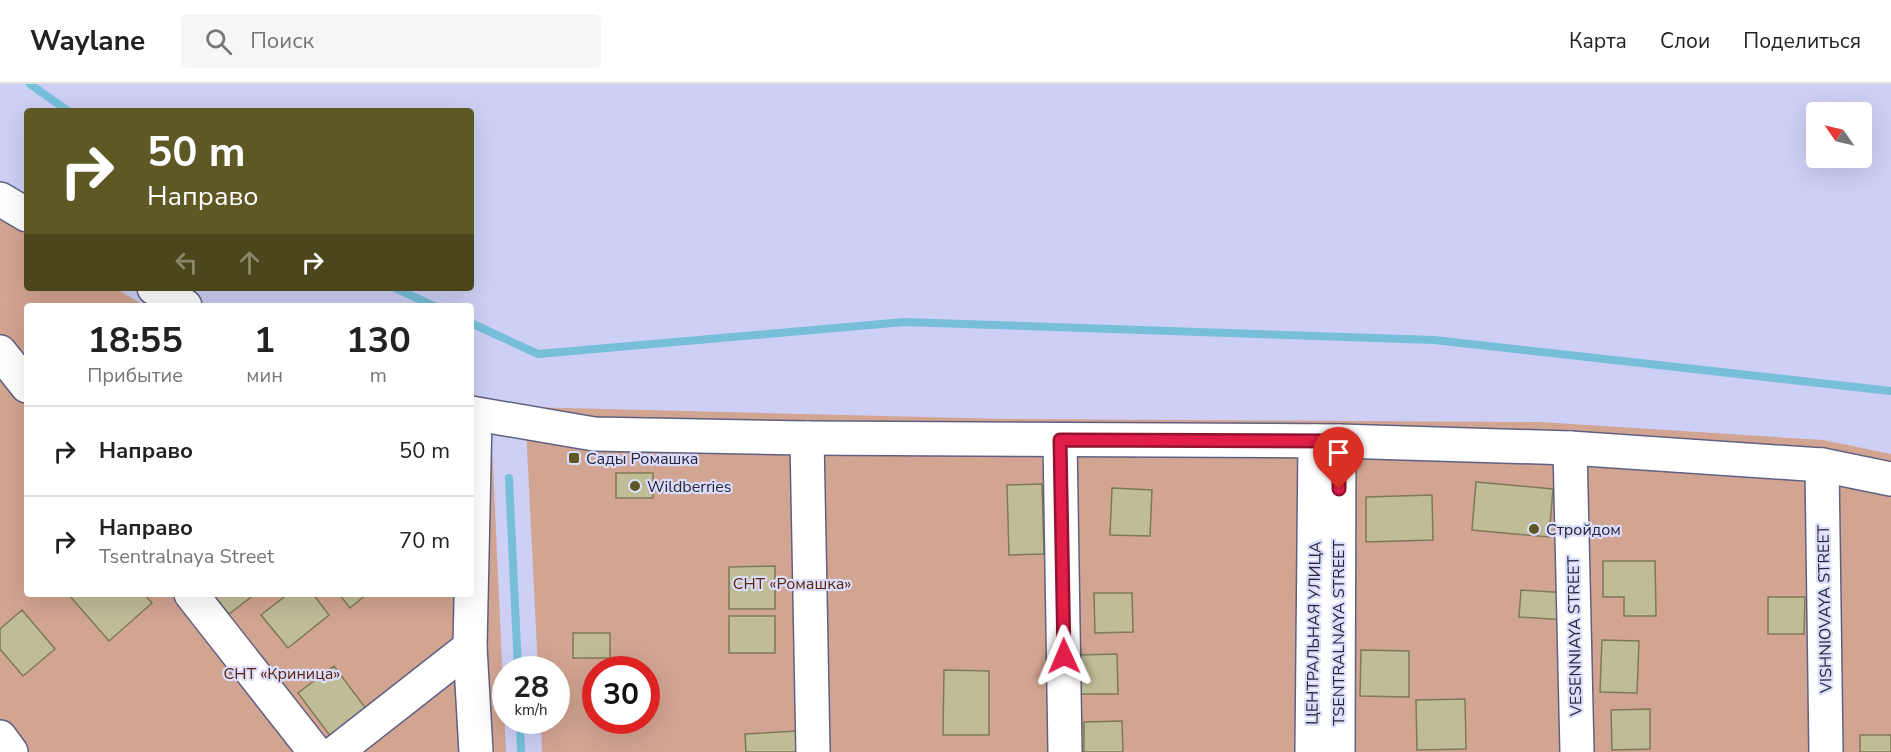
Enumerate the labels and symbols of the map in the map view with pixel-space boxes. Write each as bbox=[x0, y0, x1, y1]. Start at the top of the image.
north arrow bbox=[1806, 102, 1872, 168]
pin bbox=[1313, 427, 1364, 489]
place label: Сады Ромашка bbox=[586, 448, 698, 470]
marker: Сады Ромашка bbox=[567, 451, 581, 465]
place label: Wildberries bbox=[647, 476, 732, 498]
marker: Wildberries bbox=[628, 479, 642, 493]
place label: Стройдом bbox=[1546, 519, 1621, 541]
marker: Стройдом bbox=[1527, 522, 1541, 536]
street label: VISHNIOVAYA STREET bbox=[1813, 524, 1837, 694]
street label: TSENTRALNAYA STREET bbox=[1328, 540, 1350, 726]
street label: ЦЕНТРАЛЬНАЯ УЛИЦА bbox=[1301, 541, 1327, 725]
street label: VESENNIAYA STREET bbox=[1563, 555, 1587, 717]
park label: СНТ «Ромашка» bbox=[733, 573, 851, 595]
position arrow bbox=[1032, 624, 1096, 688]
speed limit sign: 30 bbox=[582, 656, 660, 734]
park label: СНТ «Криница» bbox=[224, 663, 340, 685]

